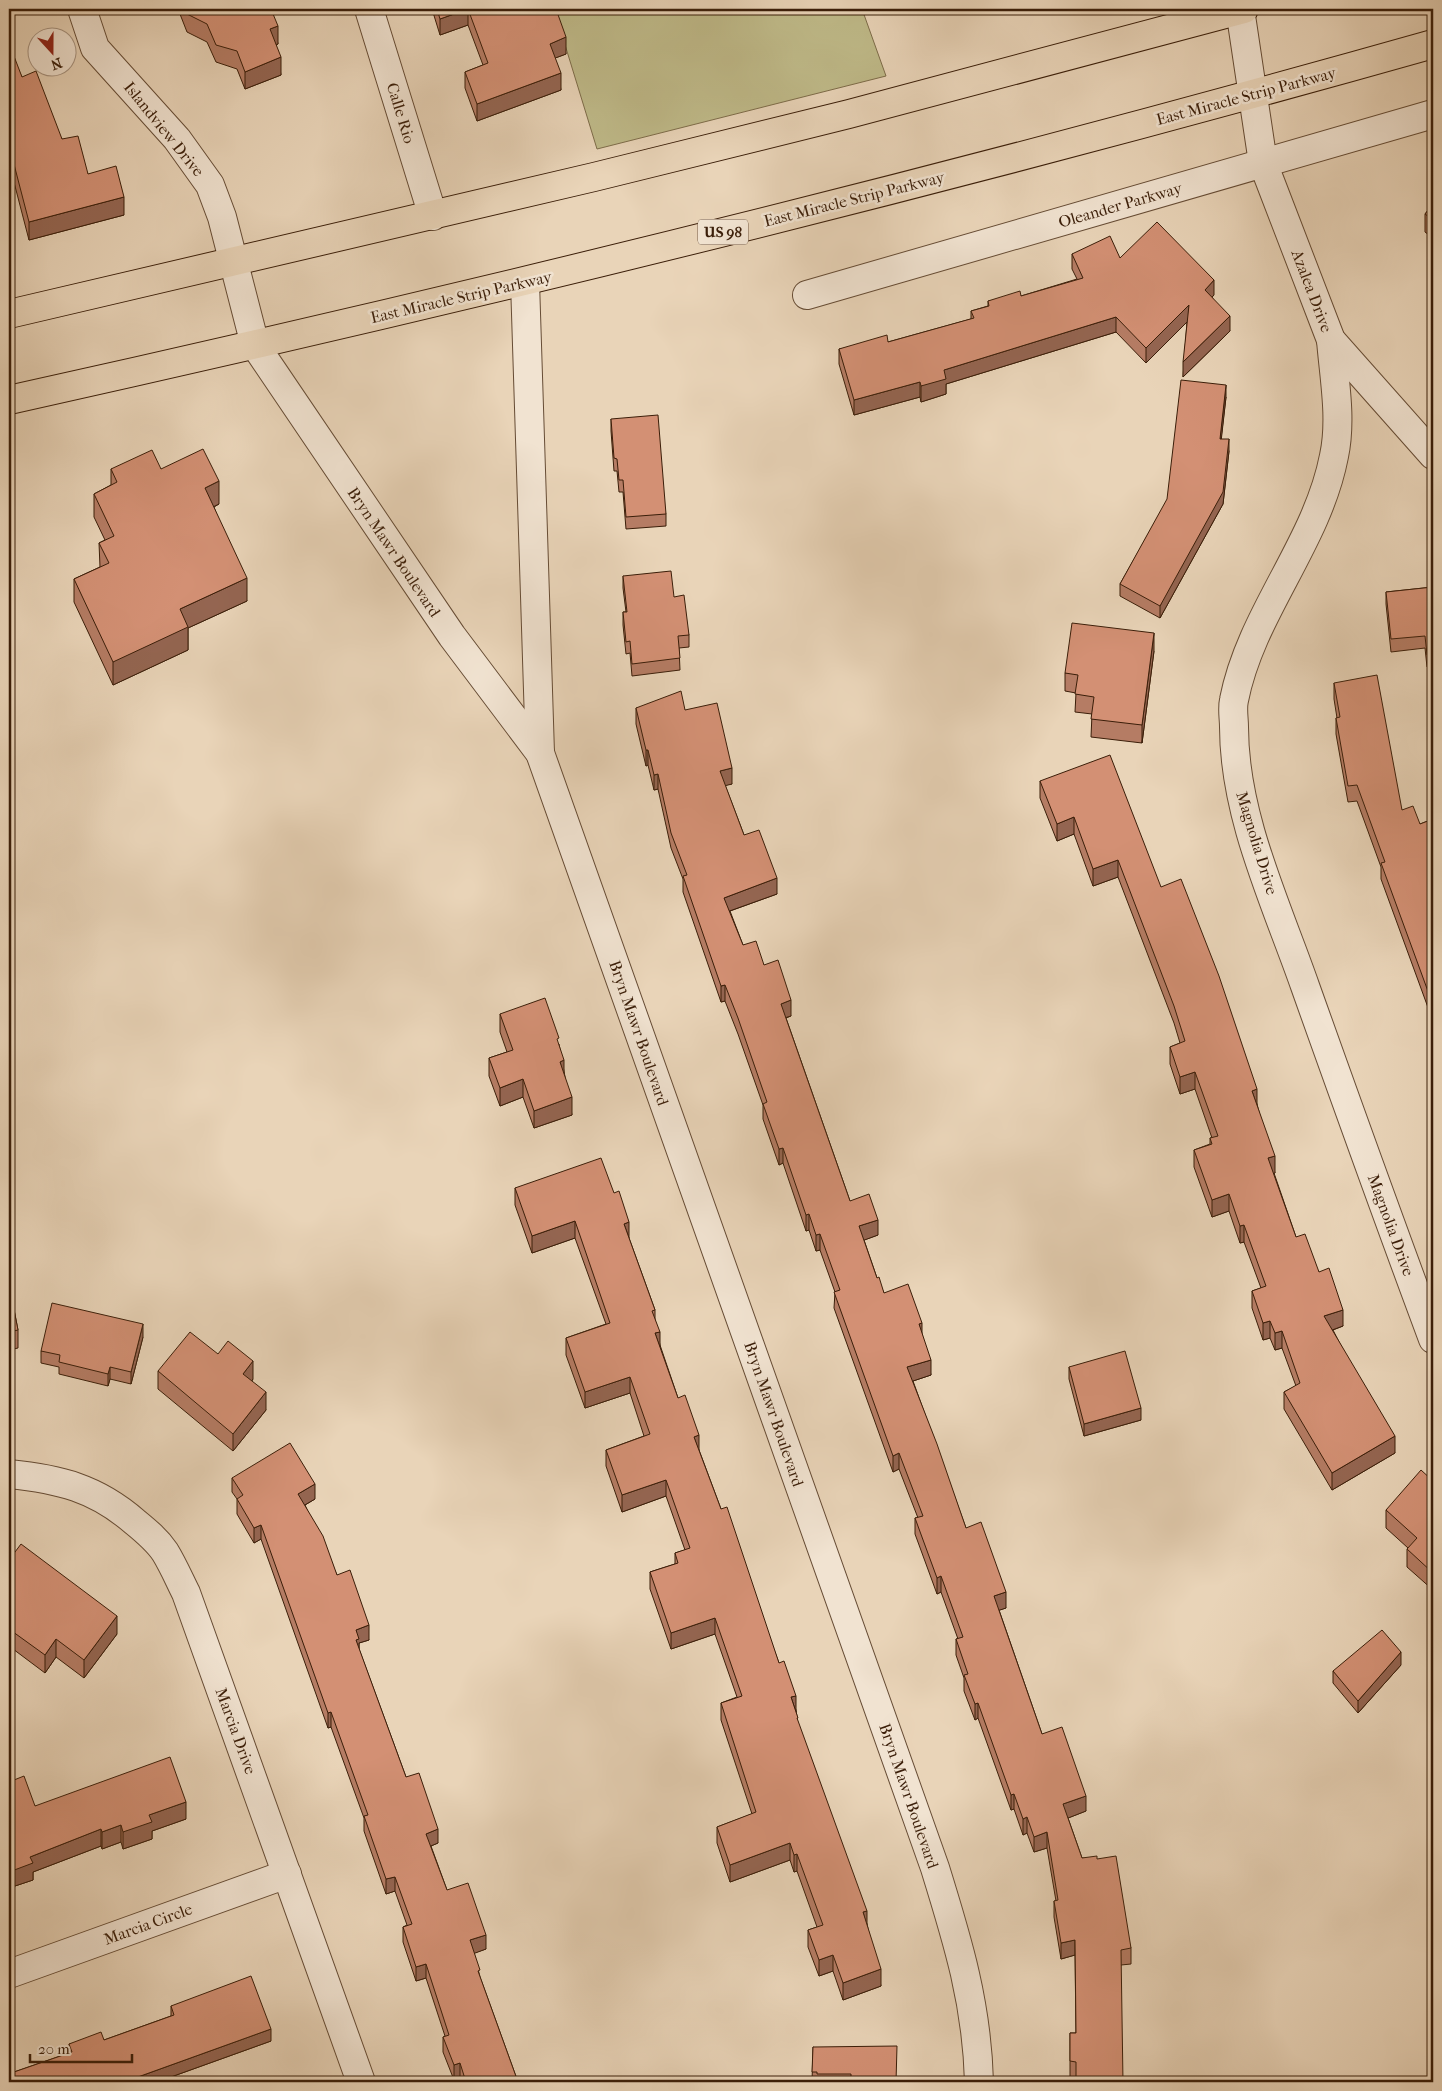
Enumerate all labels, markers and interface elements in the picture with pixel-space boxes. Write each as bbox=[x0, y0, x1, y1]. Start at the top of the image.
north arrow bbox=[28, 28, 78, 78]
text: N bbox=[48, 54, 64, 74]
street label: East Miracle Strip Parkway bbox=[1154, 63, 1338, 129]
street label: Islandview Drive bbox=[120, 78, 208, 180]
street label: Calle Rio bbox=[383, 80, 419, 146]
street label: East Miracle Strip Parkway bbox=[762, 167, 947, 231]
street label: Oleander Parkway bbox=[1056, 178, 1184, 232]
road number: US 98 bbox=[698, 220, 748, 244]
street label: Azalea Drive bbox=[1287, 246, 1336, 335]
street label: East Miracle Strip Parkway bbox=[369, 267, 554, 327]
street label: Bryn Mawr Boulevard bbox=[344, 484, 445, 621]
street label: Magnolia Drive bbox=[1232, 789, 1282, 897]
street label: Bryn Mawr Boulevard bbox=[605, 958, 673, 1108]
street label: Magnolia Drive bbox=[1364, 1172, 1418, 1279]
street label: Bryn Mawr Boulevard bbox=[740, 1339, 808, 1489]
street label: Marcia Drive bbox=[212, 1685, 260, 1777]
street label: Bryn Mawr Boulevard bbox=[875, 1721, 943, 1871]
street label: Marcia Circle bbox=[101, 1899, 195, 1949]
scale bar bbox=[30, 2031, 132, 2063]
text: 20 m bbox=[38, 2040, 70, 2058]

